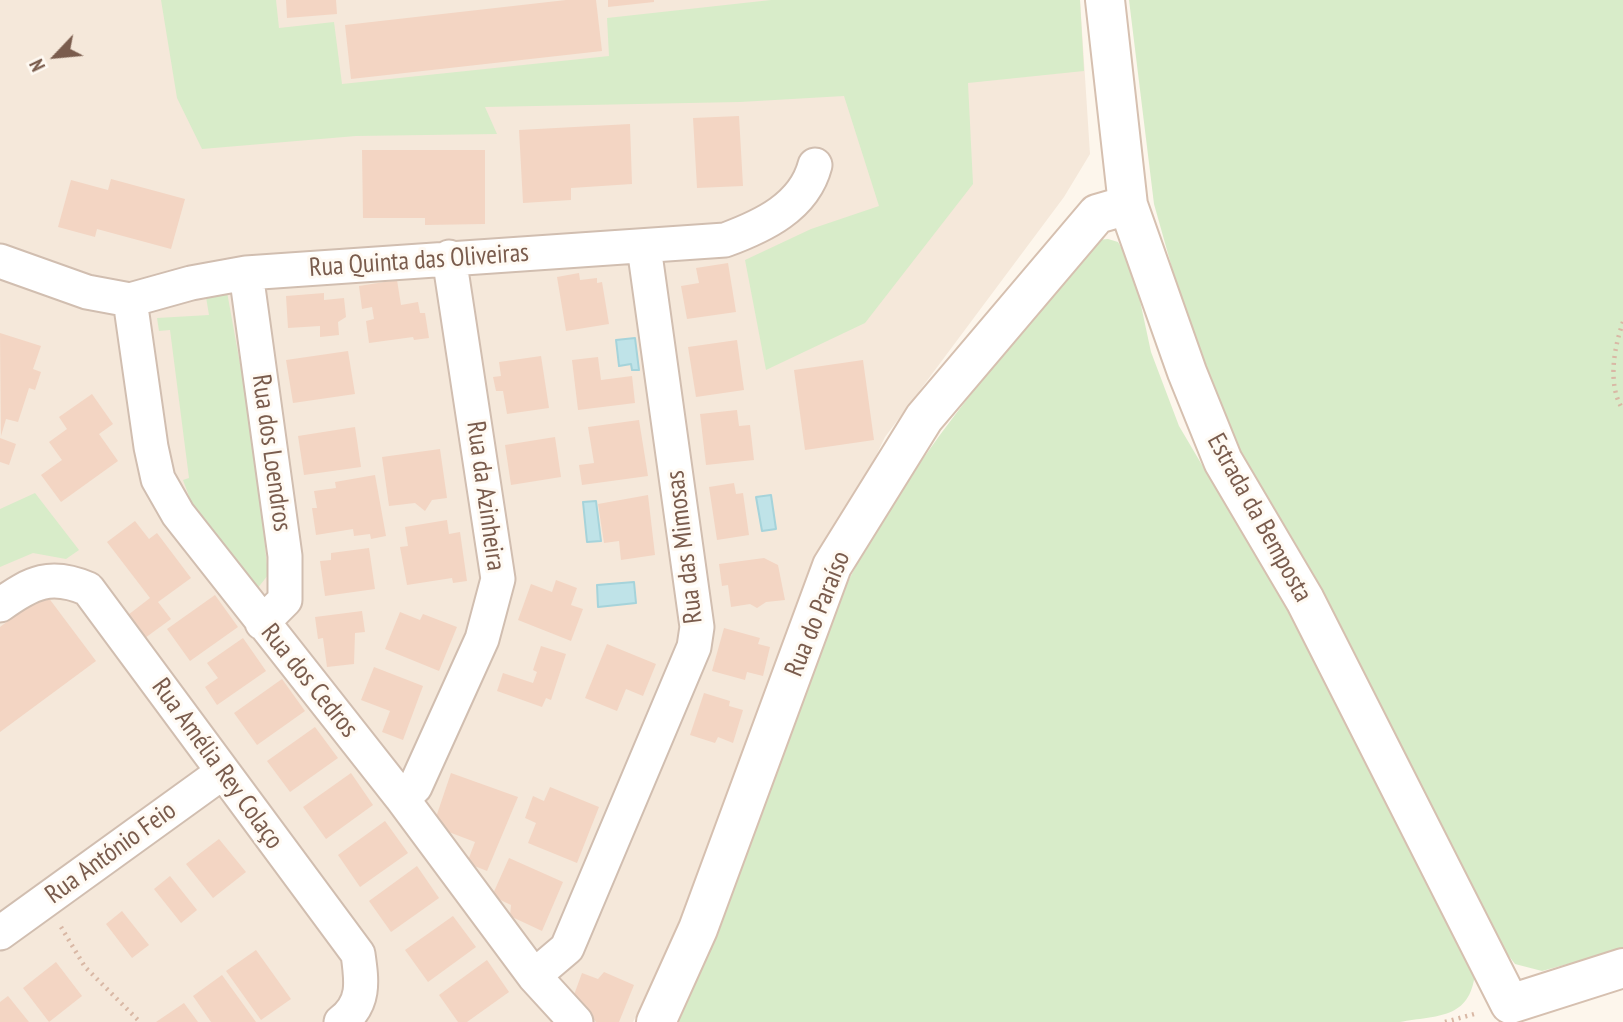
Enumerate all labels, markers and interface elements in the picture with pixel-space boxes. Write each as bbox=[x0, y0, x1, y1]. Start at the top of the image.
north arrow bbox=[21, 21, 91, 91]
text: N bbox=[24, 55, 50, 75]
street label: Rua Quinta das Oliveiras bbox=[308, 238, 530, 284]
street label: Rua dos Loendros bbox=[245, 373, 297, 533]
street label: Rua da Azinheira bbox=[459, 419, 511, 573]
street label: Estrada da Bemposta bbox=[1200, 428, 1318, 608]
street label: Rua das Mimosas bbox=[660, 469, 710, 625]
street label: Rua do Paraíso bbox=[779, 547, 857, 681]
street label: Rua dos Cedros bbox=[254, 618, 364, 744]
street label: Rua Amélia Rey Colaço bbox=[145, 673, 289, 855]
street label: Rua António Feio bbox=[40, 795, 182, 911]

